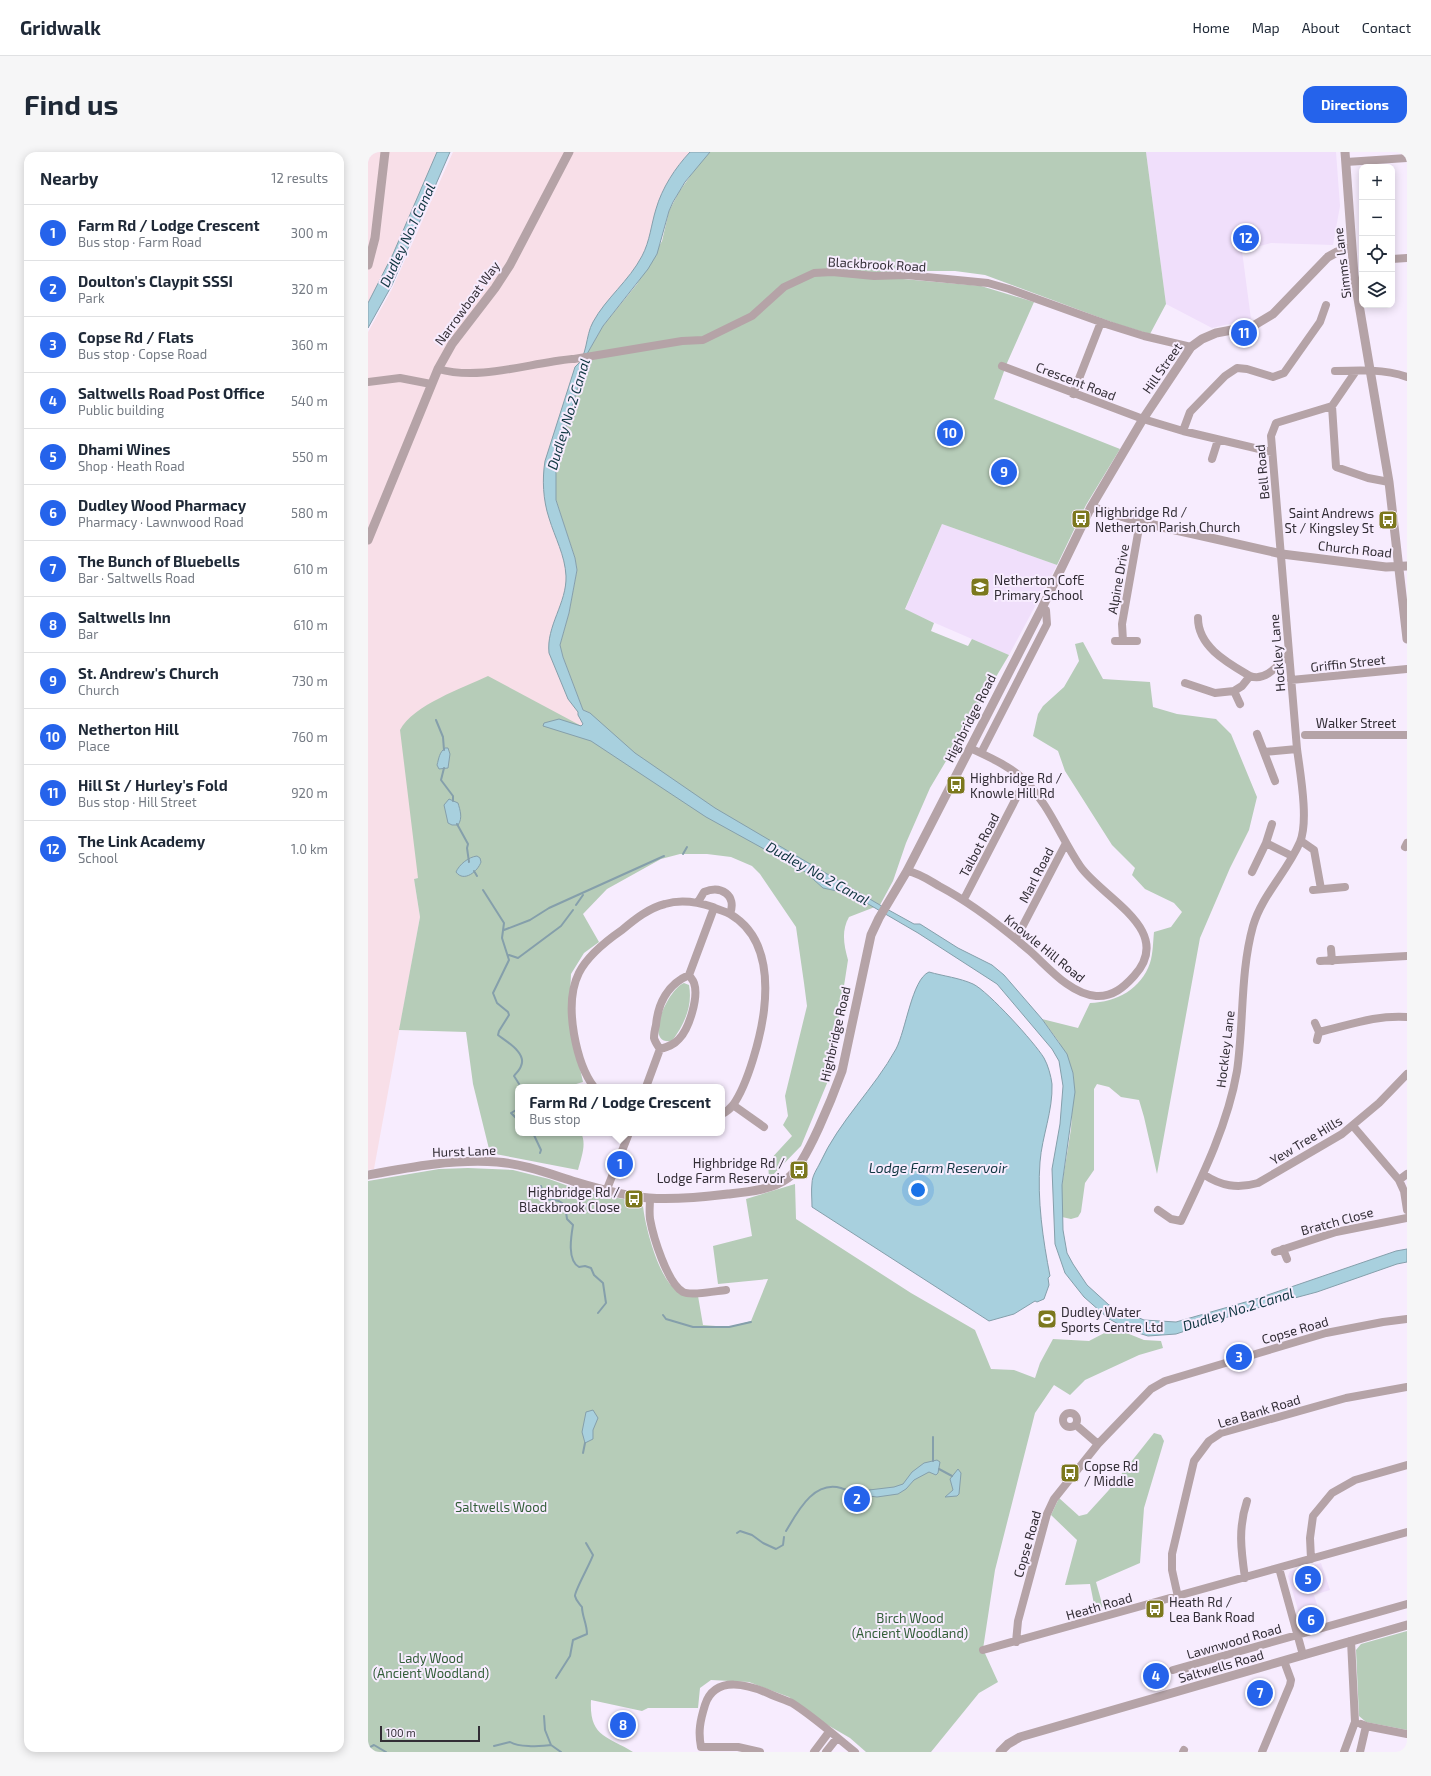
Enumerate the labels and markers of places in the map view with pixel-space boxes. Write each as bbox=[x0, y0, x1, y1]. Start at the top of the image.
pin: 12 bbox=[1233, 223, 1259, 253]
pin: 11 bbox=[1231, 318, 1257, 348]
pin: 10 bbox=[937, 418, 963, 448]
pin: 9 bbox=[991, 457, 1017, 487]
place label: Highbridge Rd / Netherton Parish Church bbox=[1095, 504, 1240, 535]
place label: Saint Andrews St / Kingsley St bbox=[1285, 505, 1374, 536]
bus stop icon: Highbridge Rd / Netherton Parish Church bbox=[1070, 508, 1092, 530]
bus stop icon: Saint Andrews St / Kingsley St bbox=[1377, 509, 1399, 531]
place label: Netherton CofE Primary School bbox=[994, 572, 1085, 603]
school or university icon: Netherton CofE Primary School bbox=[969, 576, 991, 598]
place label: Highbridge Rd / Knowle Hill Rd bbox=[970, 770, 1062, 801]
bus stop icon: Highbridge Rd / Knowle Hill Rd bbox=[945, 774, 967, 796]
pin: 1 bbox=[607, 1149, 633, 1179]
place label: Highbridge Rd / Lodge Farm Reservoir bbox=[657, 1155, 785, 1186]
bus stop icon: Highbridge Rd / Lodge Farm Reservoir bbox=[788, 1159, 810, 1181]
place label: Highbridge Rd / Blackbrook Close bbox=[519, 1184, 620, 1215]
bus stop icon: Highbridge Rd / Blackbrook Close bbox=[623, 1188, 645, 1210]
place label: Dudley Water Sports Centre Ltd bbox=[1061, 1304, 1163, 1335]
sports icon: Dudley Water Sports Centre Ltd bbox=[1036, 1308, 1058, 1330]
pin: 3 bbox=[1226, 1342, 1252, 1372]
place label: Copse Rd / Middle bbox=[1084, 1458, 1138, 1489]
bus stop icon: Copse Rd / Middle bbox=[1059, 1462, 1081, 1484]
pin: 2 bbox=[844, 1484, 870, 1514]
pin: 5 bbox=[1295, 1564, 1321, 1594]
place label: Heath Rd / Lea Bank Road bbox=[1169, 1594, 1255, 1625]
bus stop icon: Heath Rd / Lea Bank Road bbox=[1144, 1598, 1166, 1620]
pin: 6 bbox=[1298, 1605, 1324, 1635]
pin: 4 bbox=[1143, 1661, 1169, 1691]
pin: 7 bbox=[1247, 1678, 1273, 1708]
pin: 8 bbox=[610, 1710, 636, 1740]

